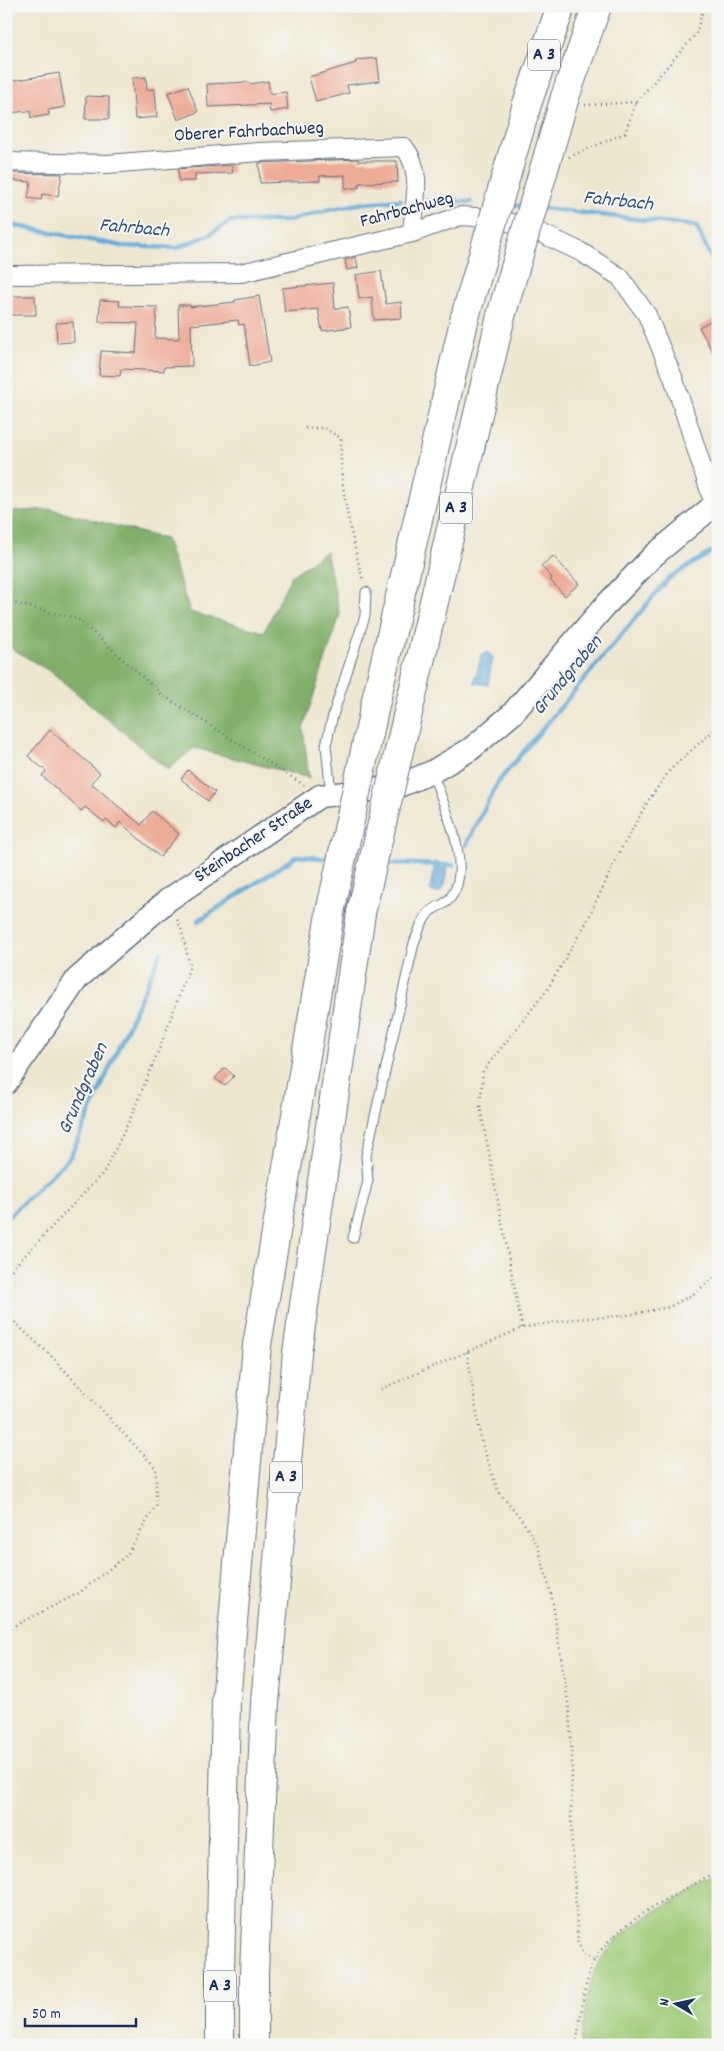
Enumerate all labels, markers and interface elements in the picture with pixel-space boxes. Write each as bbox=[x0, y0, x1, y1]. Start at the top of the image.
road number: A 3 bbox=[528, 40, 560, 70]
street label: Oberer Fahrbachweg bbox=[173, 116, 325, 150]
water label: Fahrbach bbox=[582, 184, 655, 220]
street label: Fahrbachweg bbox=[357, 186, 457, 236]
water label: Fahrbach bbox=[98, 212, 171, 246]
road number: A 3 bbox=[440, 492, 472, 524]
water label: Grundgraben bbox=[526, 629, 610, 722]
street label: Steinbacher Straße bbox=[189, 791, 319, 891]
water label: Grundgraben bbox=[51, 1038, 117, 1139]
road number: A 3 bbox=[270, 1461, 302, 1492]
road number: A 3 bbox=[204, 1970, 236, 2002]
north arrow bbox=[652, 1978, 702, 2028]
scale bar bbox=[25, 1996, 136, 2028]
text: N bbox=[655, 1997, 676, 2007]
text: 50 m bbox=[32, 2004, 61, 2026]

